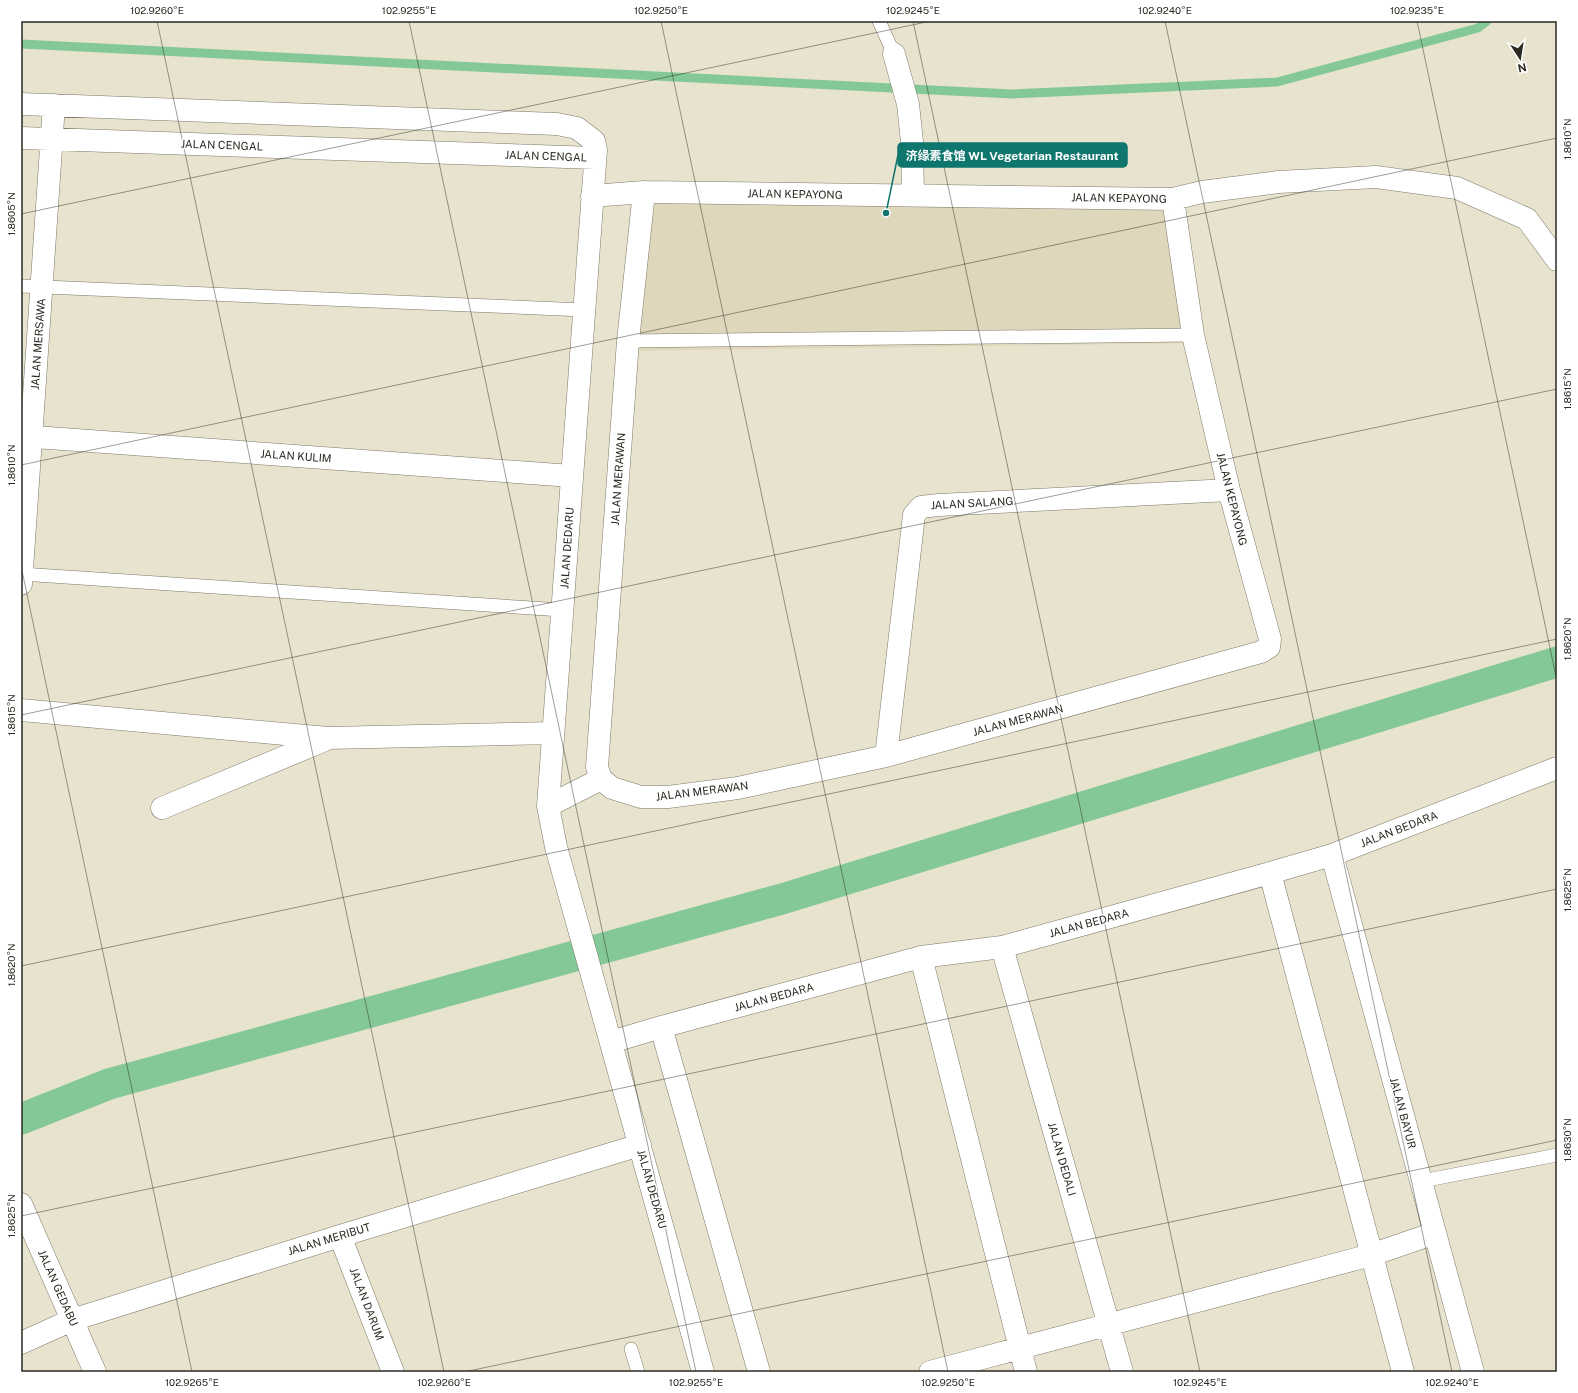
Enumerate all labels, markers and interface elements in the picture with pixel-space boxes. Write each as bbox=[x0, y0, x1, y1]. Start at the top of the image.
text: 102.9260°E bbox=[130, 4, 184, 16]
text: 102.9255°E bbox=[382, 4, 436, 16]
text: 102.9250°E bbox=[634, 4, 688, 16]
text: 102.9245°E bbox=[886, 4, 940, 16]
text: 102.9240°E bbox=[1138, 4, 1192, 16]
text: 102.9235°E bbox=[1390, 4, 1444, 16]
north arrow bbox=[1500, 38, 1540, 78]
text: N bbox=[1517, 61, 1528, 75]
text: 1.8610°N bbox=[1561, 118, 1573, 160]
street label: JALAN CENGAL bbox=[181, 138, 263, 152]
callout: 济缘素食馆 WL Vegetarian Restaurant bbox=[898, 143, 1127, 167]
street label: JALAN CENGAL bbox=[505, 149, 587, 163]
text: 济缘素食馆 WL Vegetarian Restaurant bbox=[906, 149, 1118, 163]
street label: JALAN KEPAYONG bbox=[747, 187, 843, 201]
street label: JALAN KEPAYONG bbox=[1071, 191, 1167, 205]
text: 1.8605°N bbox=[5, 192, 17, 236]
street label: JALAN MERSAWA bbox=[29, 298, 47, 390]
text: 1.8615°N bbox=[1561, 368, 1573, 410]
street label: JALAN MERAWAN bbox=[609, 432, 627, 526]
text: 1.8610°N bbox=[5, 444, 17, 486]
street label: JALAN KULIM bbox=[260, 448, 332, 464]
street label: JALAN KEPAYONG bbox=[1215, 451, 1249, 547]
street label: JALAN SALANG bbox=[930, 495, 1014, 511]
street label: JALAN DEDARU bbox=[558, 507, 576, 589]
text: 1.8620°N bbox=[1561, 617, 1573, 661]
text: 1.8615°N bbox=[5, 694, 17, 736]
street label: JALAN MERAWAN bbox=[972, 702, 1064, 738]
street label: JALAN MERAWAN bbox=[655, 779, 749, 803]
street label: JALAN BEDARA bbox=[1359, 809, 1439, 849]
text: 1.8625°N bbox=[1561, 868, 1573, 912]
street label: JALAN BEDARA bbox=[1048, 907, 1130, 939]
text: 1.8620°N bbox=[5, 943, 17, 987]
street label: JALAN BEDARA bbox=[733, 981, 815, 1013]
street label: JALAN BAYUR bbox=[1388, 1076, 1418, 1150]
text: 1.8630°N bbox=[1561, 1118, 1573, 1162]
street label: JALAN DEDALI bbox=[1046, 1121, 1078, 1197]
street label: JALAN DEDARU bbox=[635, 1148, 669, 1230]
text: 1.8625°N bbox=[5, 1194, 17, 1238]
street label: JALAN MERIBUT bbox=[286, 1221, 372, 1257]
street label: JALAN GEDABU bbox=[36, 1248, 80, 1328]
street label: JALAN DARUM bbox=[348, 1266, 386, 1342]
text: 102.9265°E bbox=[165, 1376, 219, 1388]
text: 102.9260°E bbox=[417, 1376, 471, 1388]
text: 102.9255°E bbox=[669, 1376, 723, 1388]
text: 102.9250°E bbox=[921, 1376, 975, 1388]
text: 102.9245°E bbox=[1173, 1376, 1227, 1388]
text: 102.9240°E bbox=[1425, 1376, 1479, 1388]

